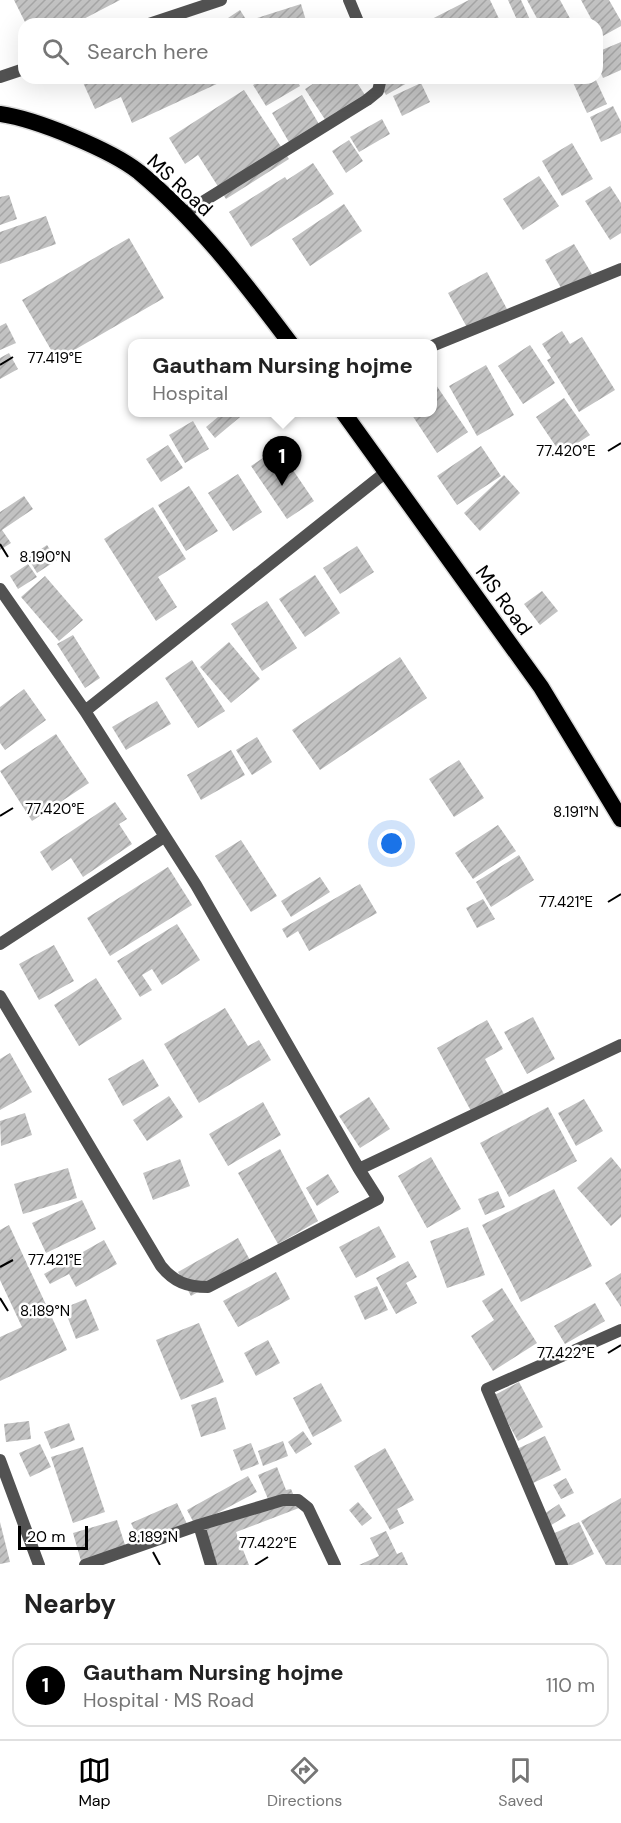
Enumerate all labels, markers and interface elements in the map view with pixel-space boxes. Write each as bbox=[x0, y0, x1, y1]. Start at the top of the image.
search box bbox=[18, 18, 603, 84]
icon: search bbox=[39, 35, 72, 68]
text: Search here bbox=[87, 37, 208, 66]
street label: MS Road bbox=[142, 148, 218, 222]
popup bbox=[128, 339, 437, 417]
text: 77.419°E bbox=[28, 348, 82, 368]
text: Gautham Nursing hojme bbox=[152, 351, 413, 380]
text: Hospital bbox=[152, 380, 228, 406]
pin: 1 bbox=[262, 436, 302, 486]
text: 77.420°E bbox=[536, 441, 596, 461]
text: 8.190°N bbox=[19, 547, 71, 567]
street label: MS Road bbox=[470, 560, 538, 640]
text: 77.420°E bbox=[25, 799, 85, 819]
text: 8.191°N bbox=[553, 802, 599, 822]
your location bbox=[377, 829, 406, 858]
text: 77.421°E bbox=[539, 892, 593, 912]
text: 77.421°E bbox=[28, 1250, 82, 1270]
text: 8.189°N bbox=[20, 1301, 70, 1321]
text: 77.422°E bbox=[537, 1343, 595, 1363]
scale bar bbox=[18, 1523, 88, 1550]
text: 20 m bbox=[27, 1526, 66, 1547]
text: 8.189°N bbox=[128, 1527, 178, 1547]
text: 77.422°E bbox=[239, 1533, 297, 1553]
text: Nearby bbox=[24, 1587, 116, 1621]
text: Gautham Nursing hojme bbox=[83, 1658, 344, 1687]
text: 1 bbox=[42, 1672, 49, 1698]
text: 110 m bbox=[546, 1672, 595, 1698]
text: Hospital · MS Road bbox=[83, 1687, 254, 1713]
tab: Map bbox=[78, 1754, 111, 1811]
tab: Directions bbox=[267, 1754, 342, 1811]
tab: Saved bbox=[498, 1754, 543, 1811]

